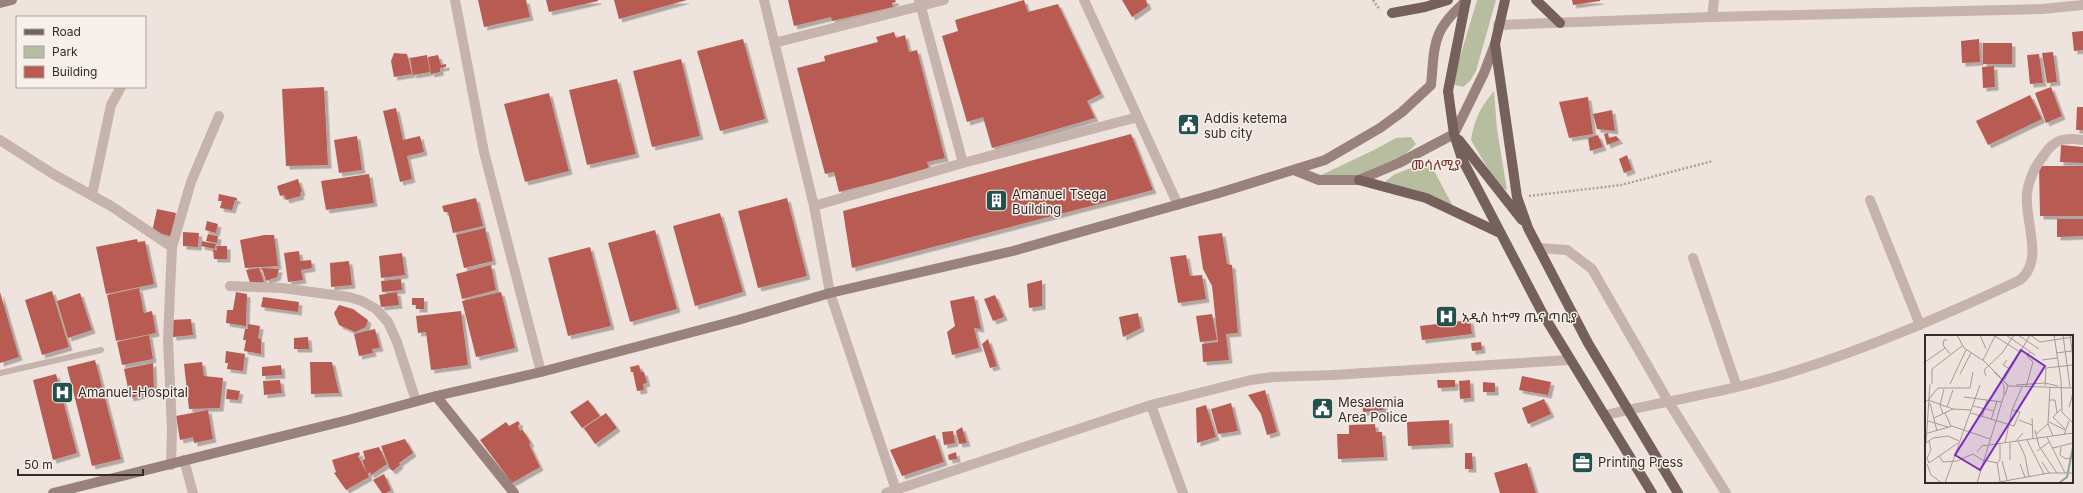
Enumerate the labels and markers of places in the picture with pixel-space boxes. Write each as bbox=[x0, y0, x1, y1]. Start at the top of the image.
place label: Addis ketema sub city bbox=[1204, 110, 1287, 141]
public building icon: Addis ketema sub city bbox=[1176, 112, 1202, 138]
place label: Amanuel Tsega Building bbox=[1012, 186, 1107, 217]
building icon: Amanuel Tsega Building bbox=[984, 188, 1010, 214]
hospital icon: አዲስ ከተማ ጤና ጣቢያ bbox=[1434, 304, 1460, 330]
place label: አዲስ ከተማ ጤና ጣቢያ bbox=[1462, 309, 1577, 325]
hospital icon: Amanuel-Hospital bbox=[49, 379, 75, 405]
place label: Amanuel-Hospital bbox=[78, 384, 188, 400]
place label: Mesalemia Area Police bbox=[1338, 394, 1408, 425]
public building icon: Mesalemia Area Police bbox=[1309, 396, 1335, 422]
office icon: Printing Press bbox=[1570, 449, 1596, 475]
place label: Printing Press bbox=[1598, 454, 1683, 470]

